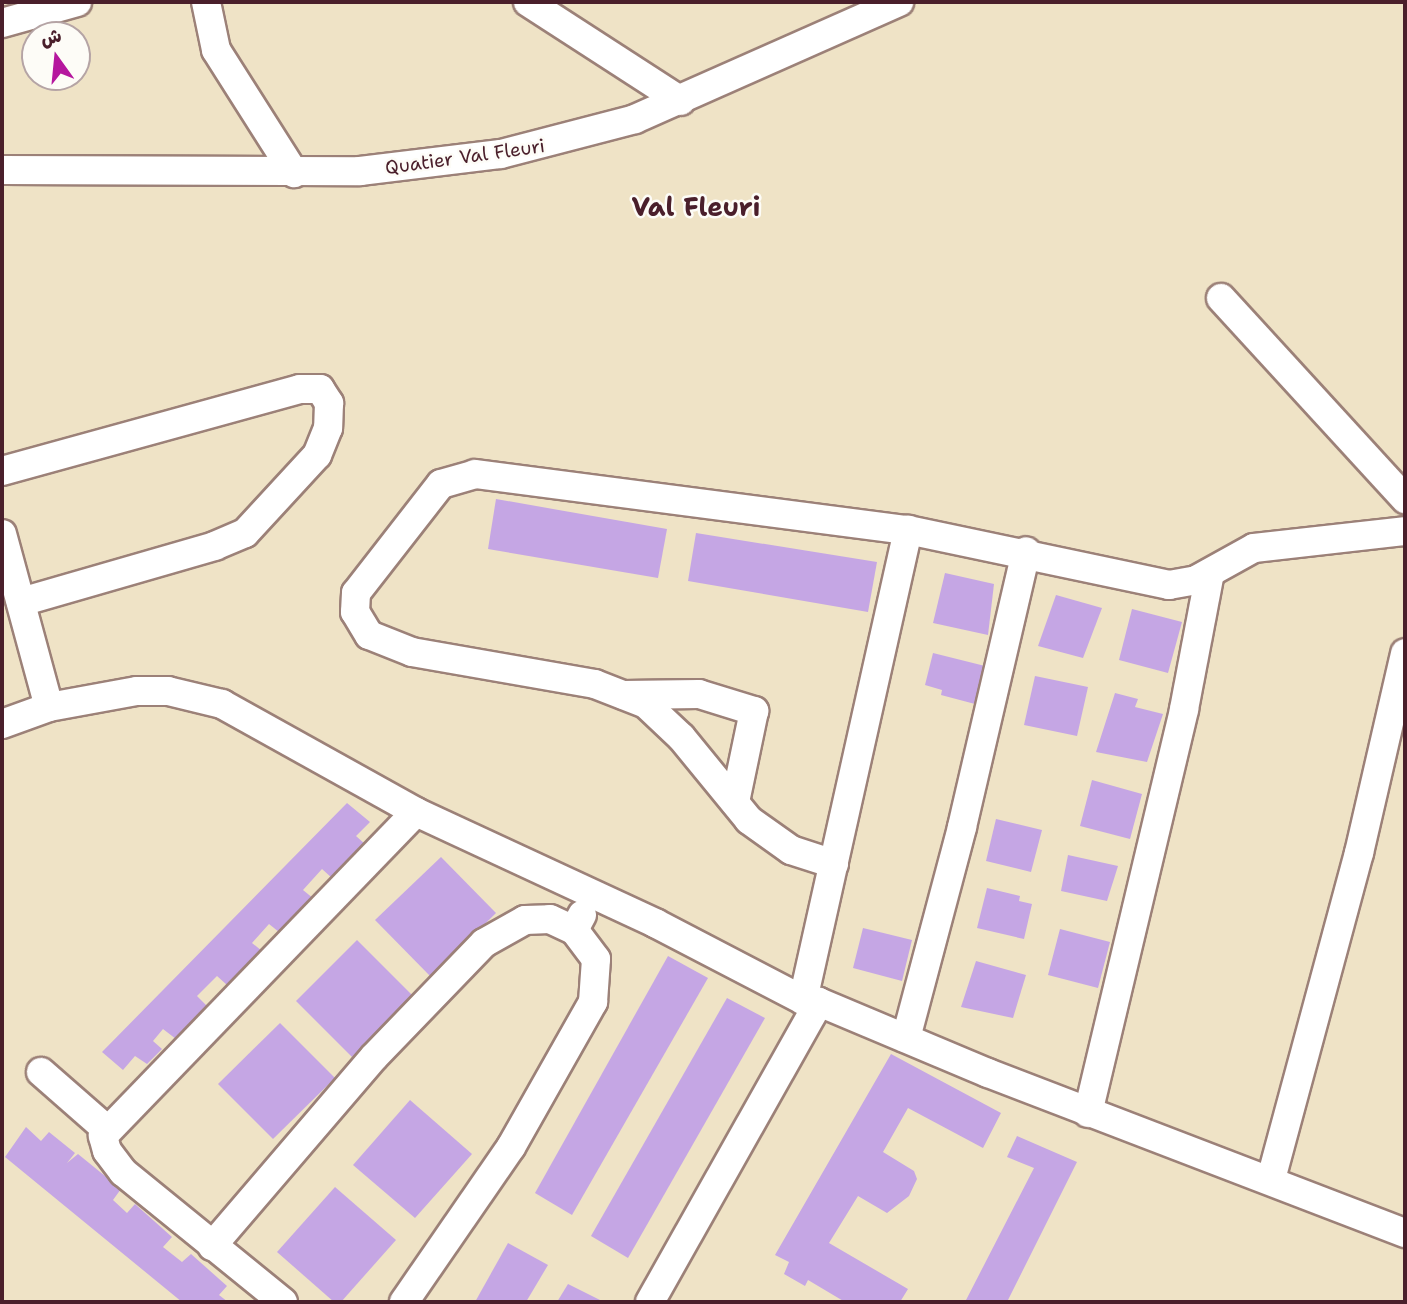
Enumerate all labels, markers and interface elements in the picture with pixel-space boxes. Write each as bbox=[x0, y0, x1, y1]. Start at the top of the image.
north arrow bbox=[21, 21, 91, 91]
text: ش bbox=[38, 22, 64, 52]
street label: Quatier Val Fleuri bbox=[384, 135, 546, 179]
district label: Val Fleuri bbox=[632, 191, 760, 223]

